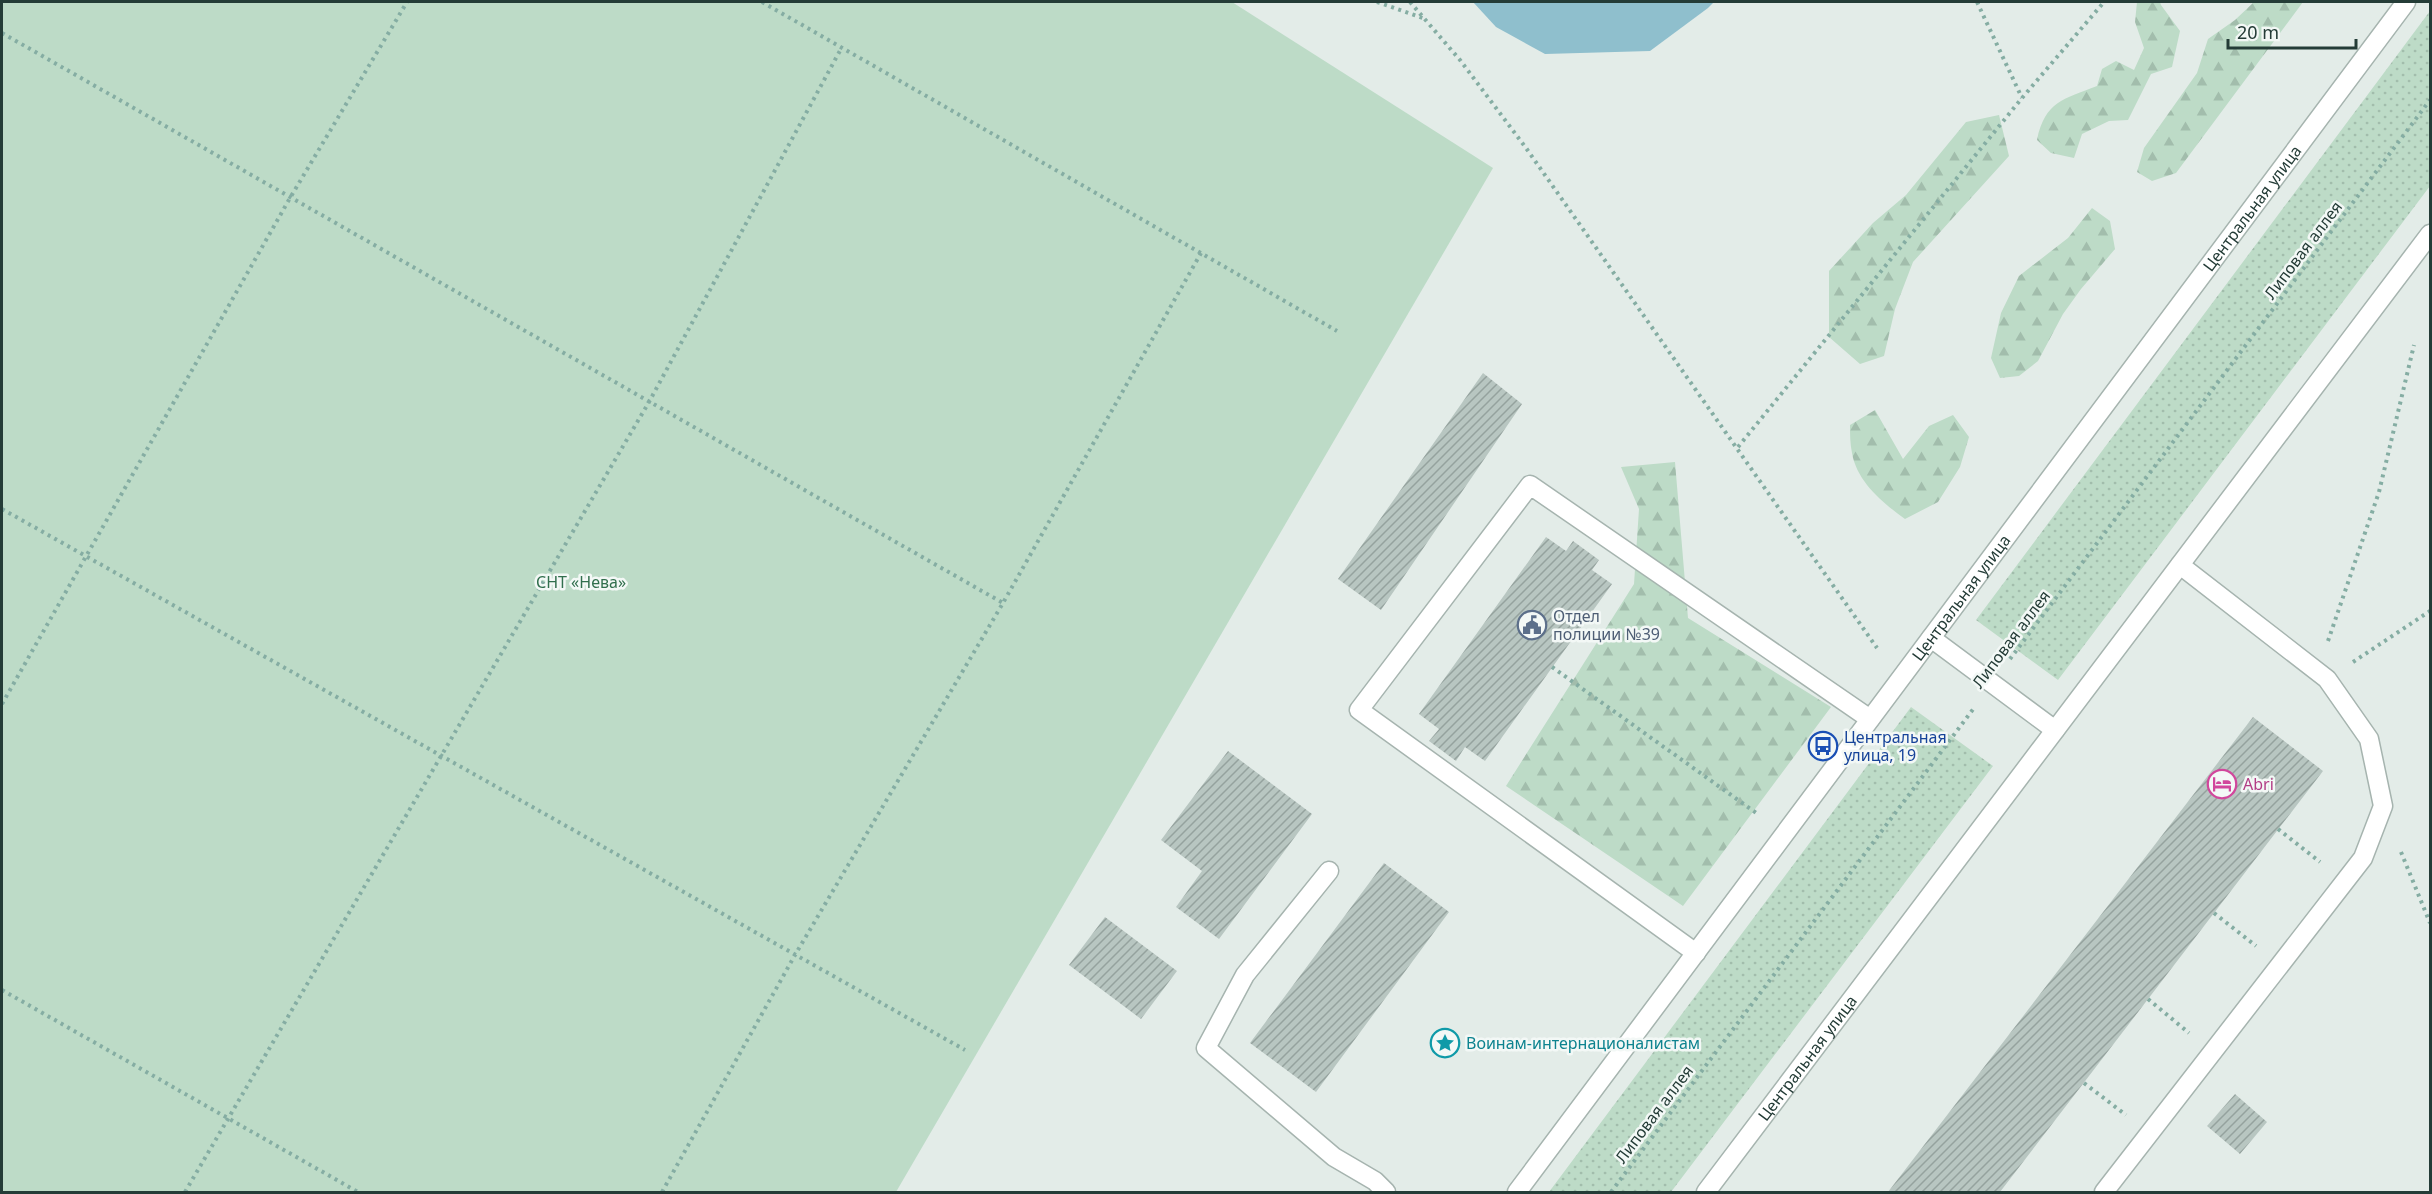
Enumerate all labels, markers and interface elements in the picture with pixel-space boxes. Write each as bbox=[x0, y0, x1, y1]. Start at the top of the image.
scale bar bbox=[2228, 12, 2356, 50]
text: 20 m bbox=[2237, 20, 2279, 44]
street label: Центральная улица bbox=[2198, 141, 2306, 276]
street label: Липовая аллея bbox=[2259, 197, 2347, 303]
street label: Центральная улица bbox=[1907, 530, 2015, 665]
park label: СНТ «Нева» bbox=[536, 571, 626, 593]
street label: Липовая аллея bbox=[1967, 586, 2055, 692]
place label: Отдел полиции №39 bbox=[1553, 605, 1660, 645]
public building icon: Отдел полиции №39 bbox=[1516, 609, 1548, 641]
place label: Центральная улица, 19 bbox=[1844, 726, 1947, 766]
bus stop icon: Центральная улица, 19 bbox=[1807, 730, 1839, 762]
hotel icon: Abri bbox=[2206, 768, 2238, 800]
place label: Abri bbox=[2243, 773, 2274, 795]
street label: Центральная улица bbox=[1753, 991, 1862, 1125]
place icon: Воинам-интернационалистам bbox=[1429, 1027, 1461, 1059]
place label: Воинам-интернационалистам bbox=[1466, 1032, 1700, 1054]
street label: Липовая аллея bbox=[1610, 1061, 1698, 1167]

